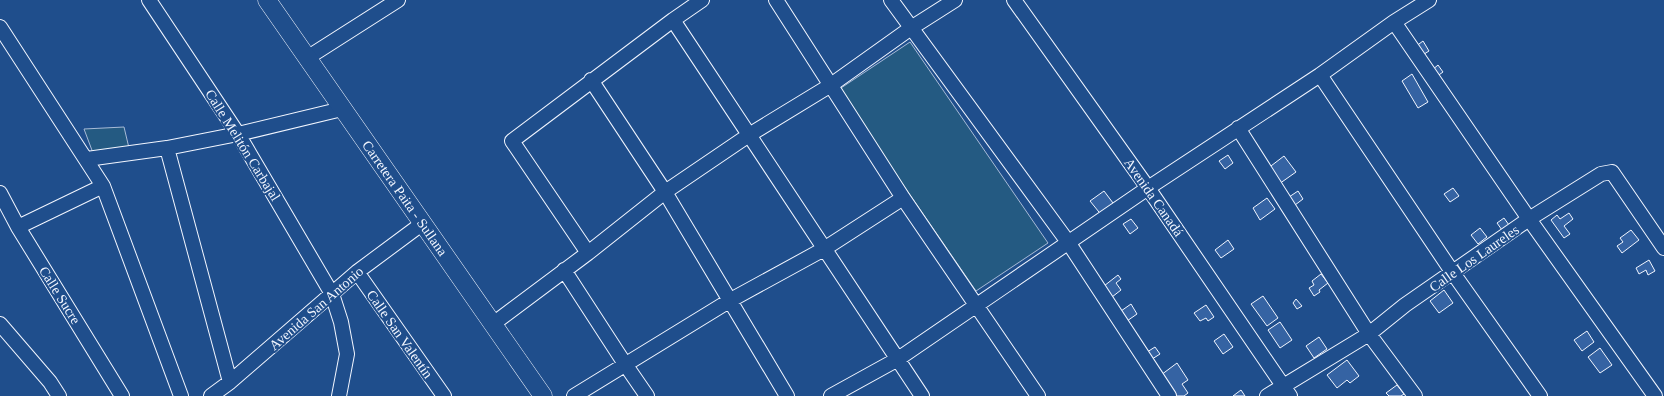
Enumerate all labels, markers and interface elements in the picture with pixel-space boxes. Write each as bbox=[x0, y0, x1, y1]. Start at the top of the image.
street label: Calle Melitón Carbajal bbox=[202, 87, 283, 204]
street label: Carretera Paita - Sullana bbox=[359, 138, 451, 259]
street label: Avenida Canadá bbox=[1121, 155, 1187, 240]
street label: Calle Los Laureles bbox=[1427, 222, 1522, 295]
street label: Calle Sucre bbox=[36, 264, 83, 327]
street label: Avenida San Antonio bbox=[266, 264, 366, 353]
street label: Calle San Valentín bbox=[364, 287, 436, 381]

